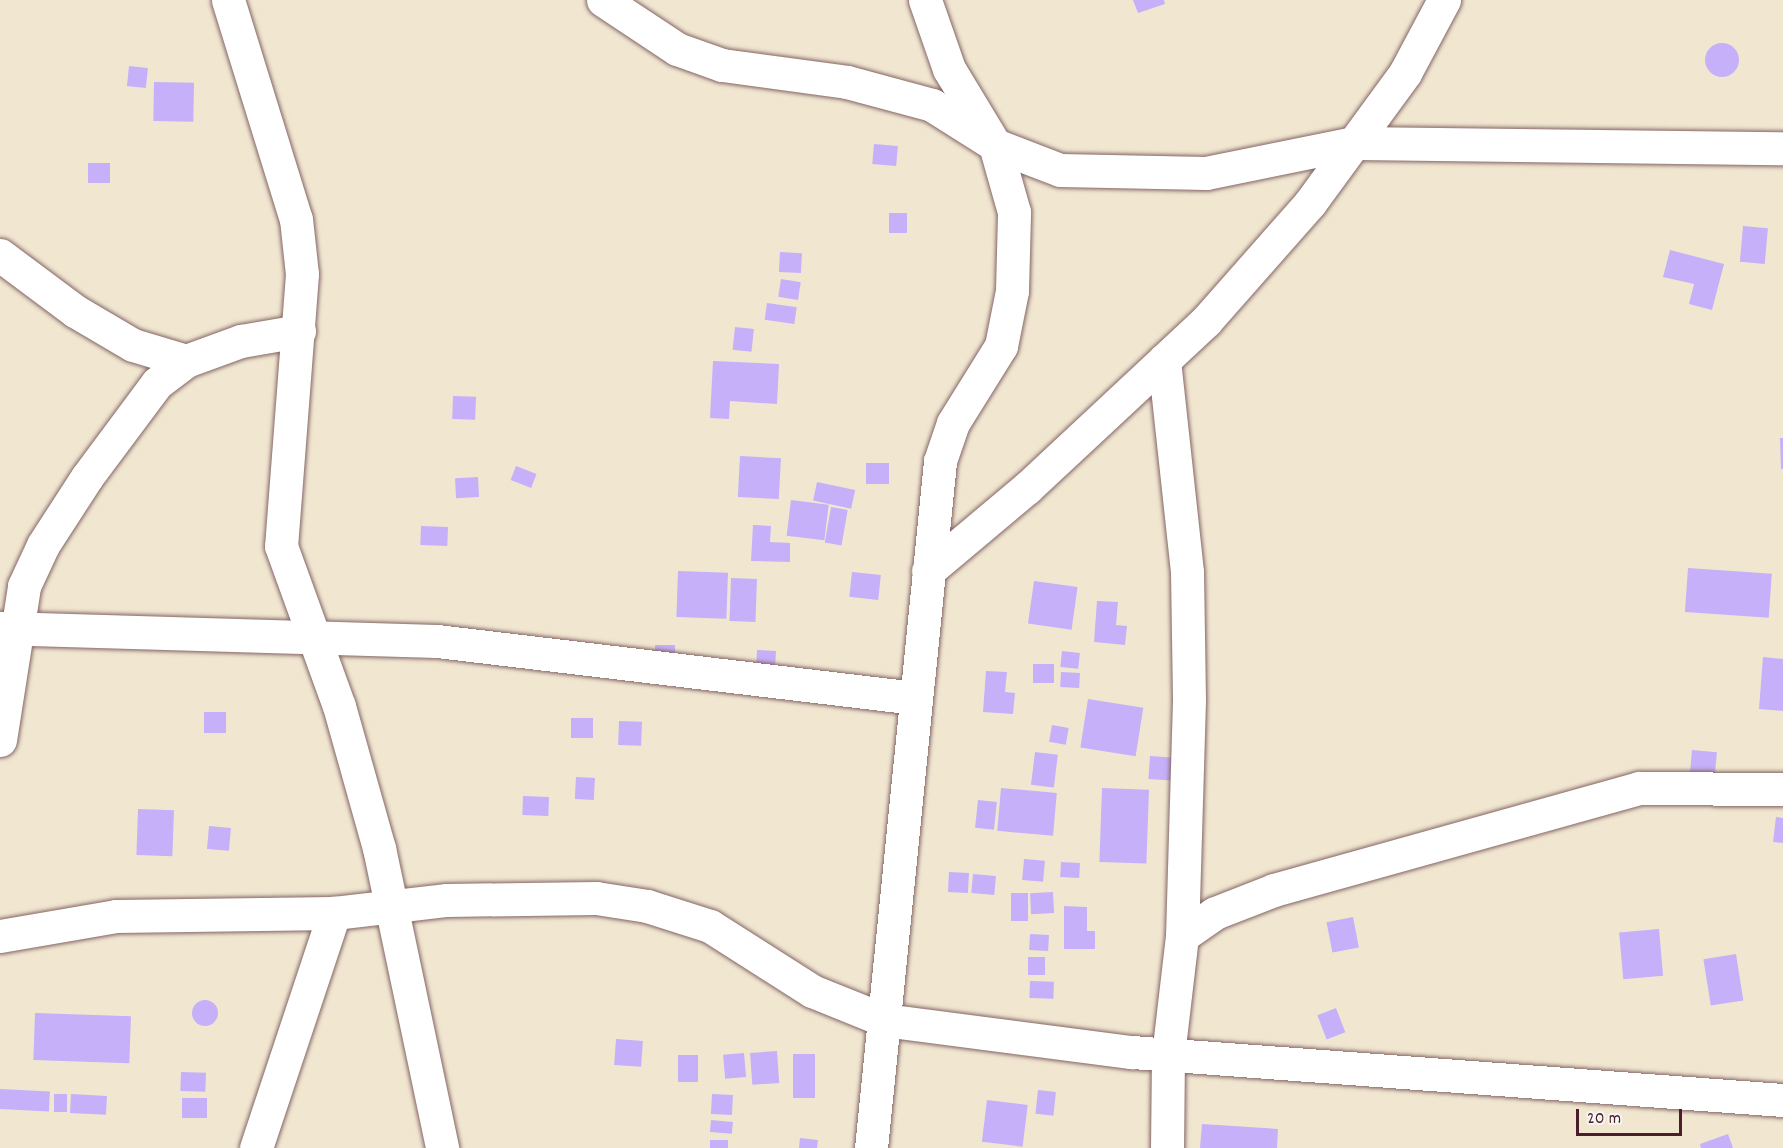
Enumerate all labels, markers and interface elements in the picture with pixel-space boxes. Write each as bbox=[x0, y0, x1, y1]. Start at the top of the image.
scale bar bbox=[1579, 1097, 1686, 1135]
text: 20 m bbox=[1587, 1107, 1621, 1132]

